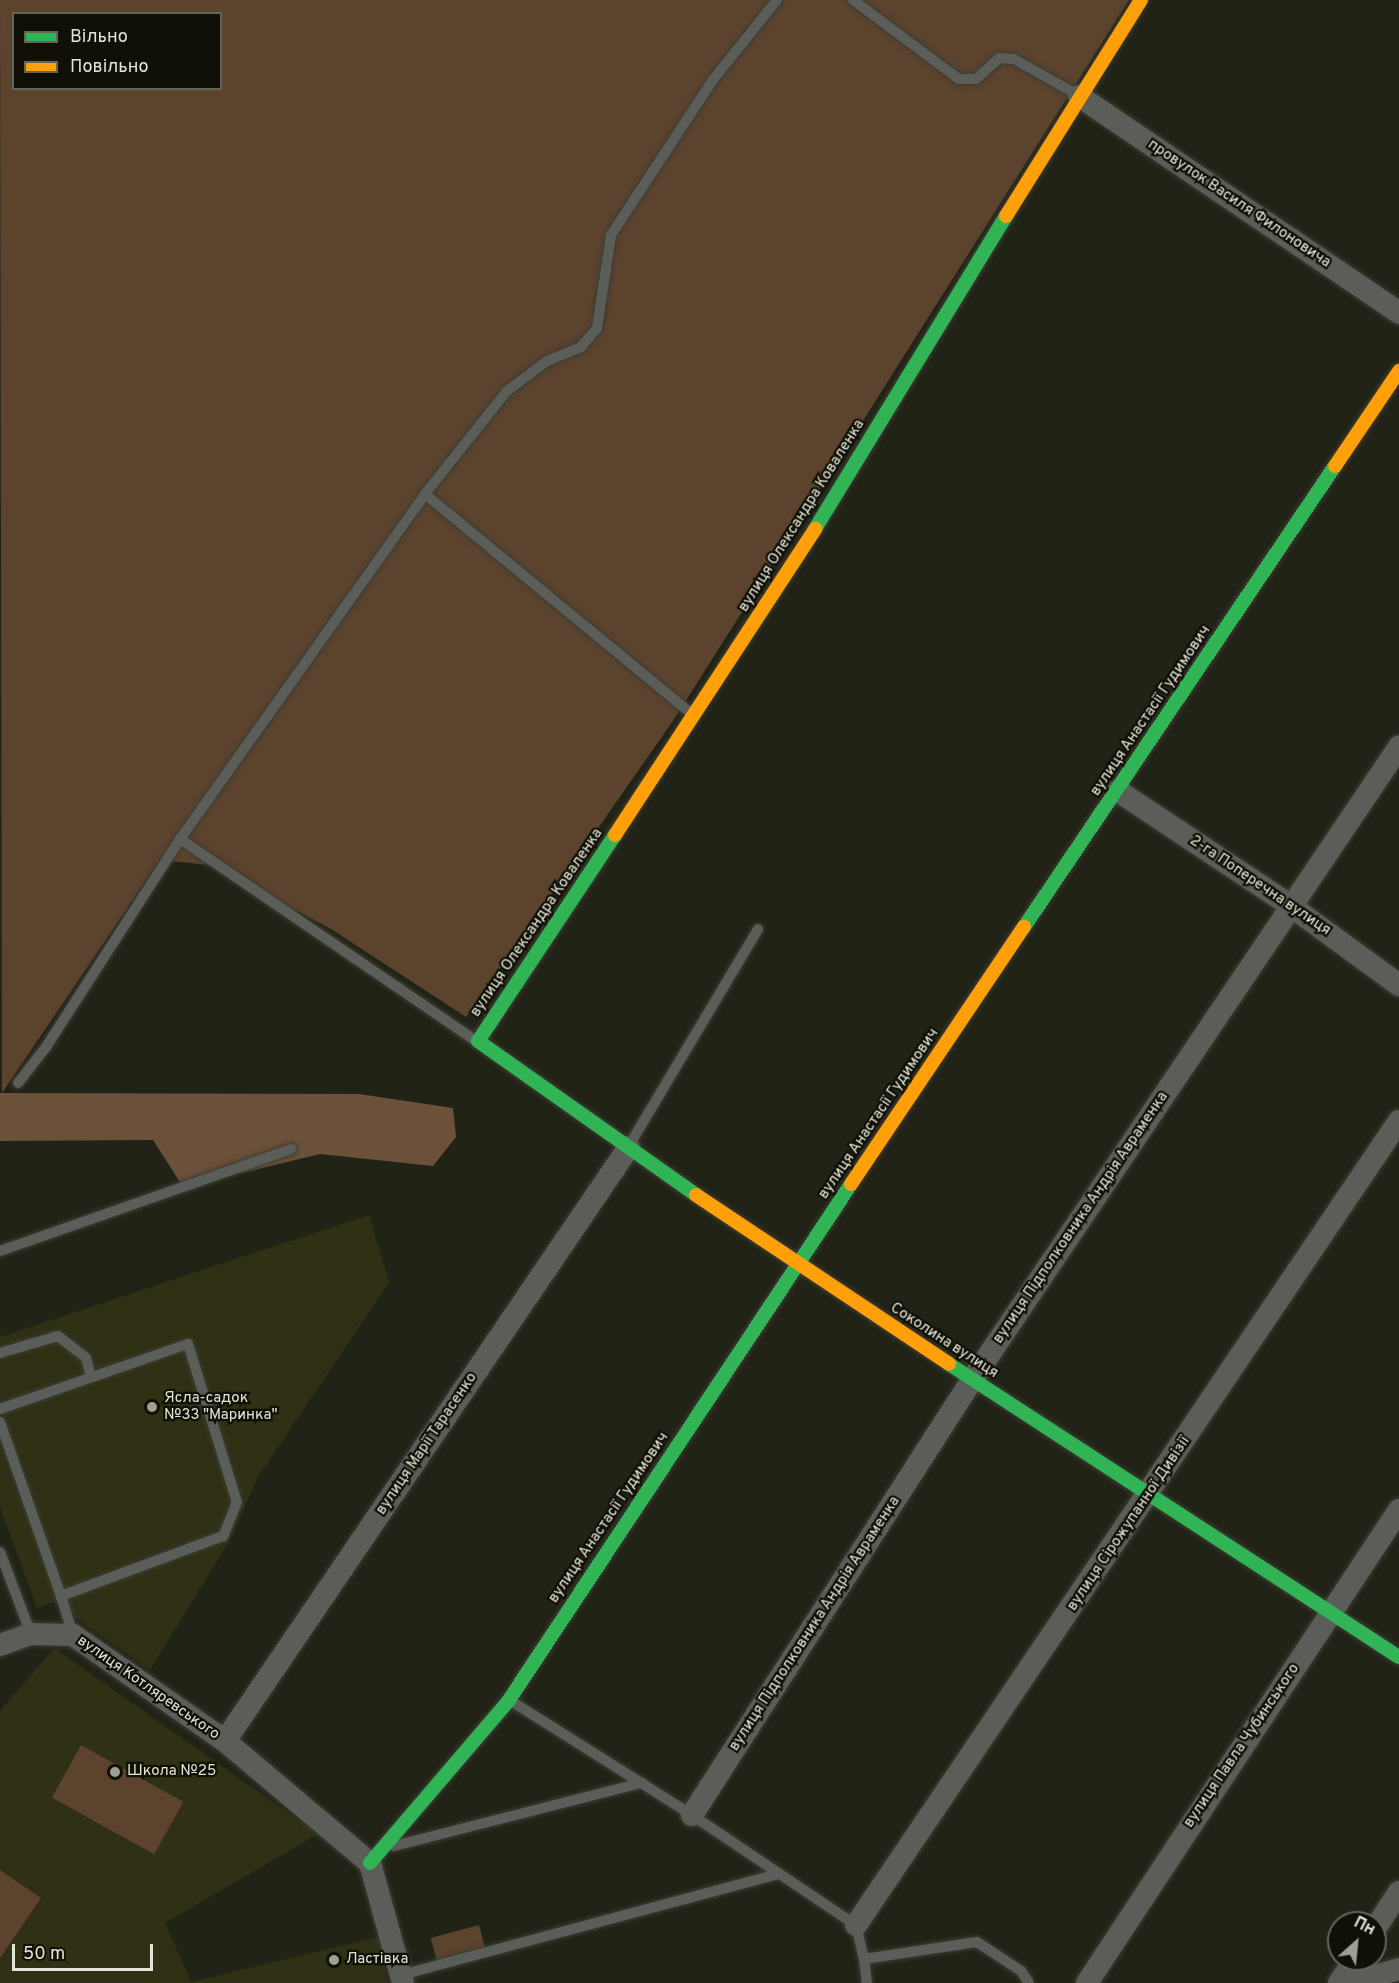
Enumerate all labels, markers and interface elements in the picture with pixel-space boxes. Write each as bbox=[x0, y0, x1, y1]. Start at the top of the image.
legend bbox=[12, 12, 222, 90]
text: Вільно bbox=[70, 26, 128, 49]
text: Повільно bbox=[70, 56, 149, 79]
street label: провулок Василя Филоновича bbox=[1144, 136, 1334, 272]
street label: вулиця Олександра Коваленка bbox=[735, 416, 869, 616]
street label: вулиця Анастасії Гудимович bbox=[1087, 622, 1215, 800]
street label: вулиця Олександра Коваленка bbox=[467, 825, 607, 1021]
street label: 2-га Поперечна вулиця bbox=[1186, 832, 1334, 940]
street label: вулиця Анастасії Гудимович bbox=[815, 1025, 943, 1203]
street label: вулиця Підполковника Андрія Авраменка bbox=[989, 1088, 1173, 1348]
street label: Соколина вулиця bbox=[887, 1299, 1001, 1383]
street label: вулиця Марії Тарасенко bbox=[373, 1369, 481, 1519]
place label: Ясла-садок №33 "Маринка" bbox=[164, 1389, 278, 1424]
marker: Ясла-садок №33 "Маринка" bbox=[145, 1400, 159, 1414]
street label: вулиця Анастасії Гудимович bbox=[545, 1429, 673, 1607]
street label: вулиця Сірожупанної Дивізії bbox=[1064, 1433, 1194, 1615]
street label: вулиця Підполковника Андрія Авраменка bbox=[725, 1493, 905, 1755]
street label: вулиця Котляревського bbox=[73, 1632, 223, 1744]
street label: вулиця Павла Чубинського bbox=[1180, 1661, 1304, 1831]
place label: Школа №25 bbox=[127, 1763, 216, 1781]
marker: Школа №25 bbox=[108, 1765, 122, 1779]
north arrow bbox=[1327, 1911, 1387, 1971]
text: Пн bbox=[1350, 1913, 1378, 1941]
scale bar bbox=[15, 1932, 156, 1970]
text: 50 m bbox=[23, 1943, 65, 1966]
place label: Ластівка bbox=[346, 1951, 408, 1969]
marker: Ластівка bbox=[327, 1953, 341, 1967]

